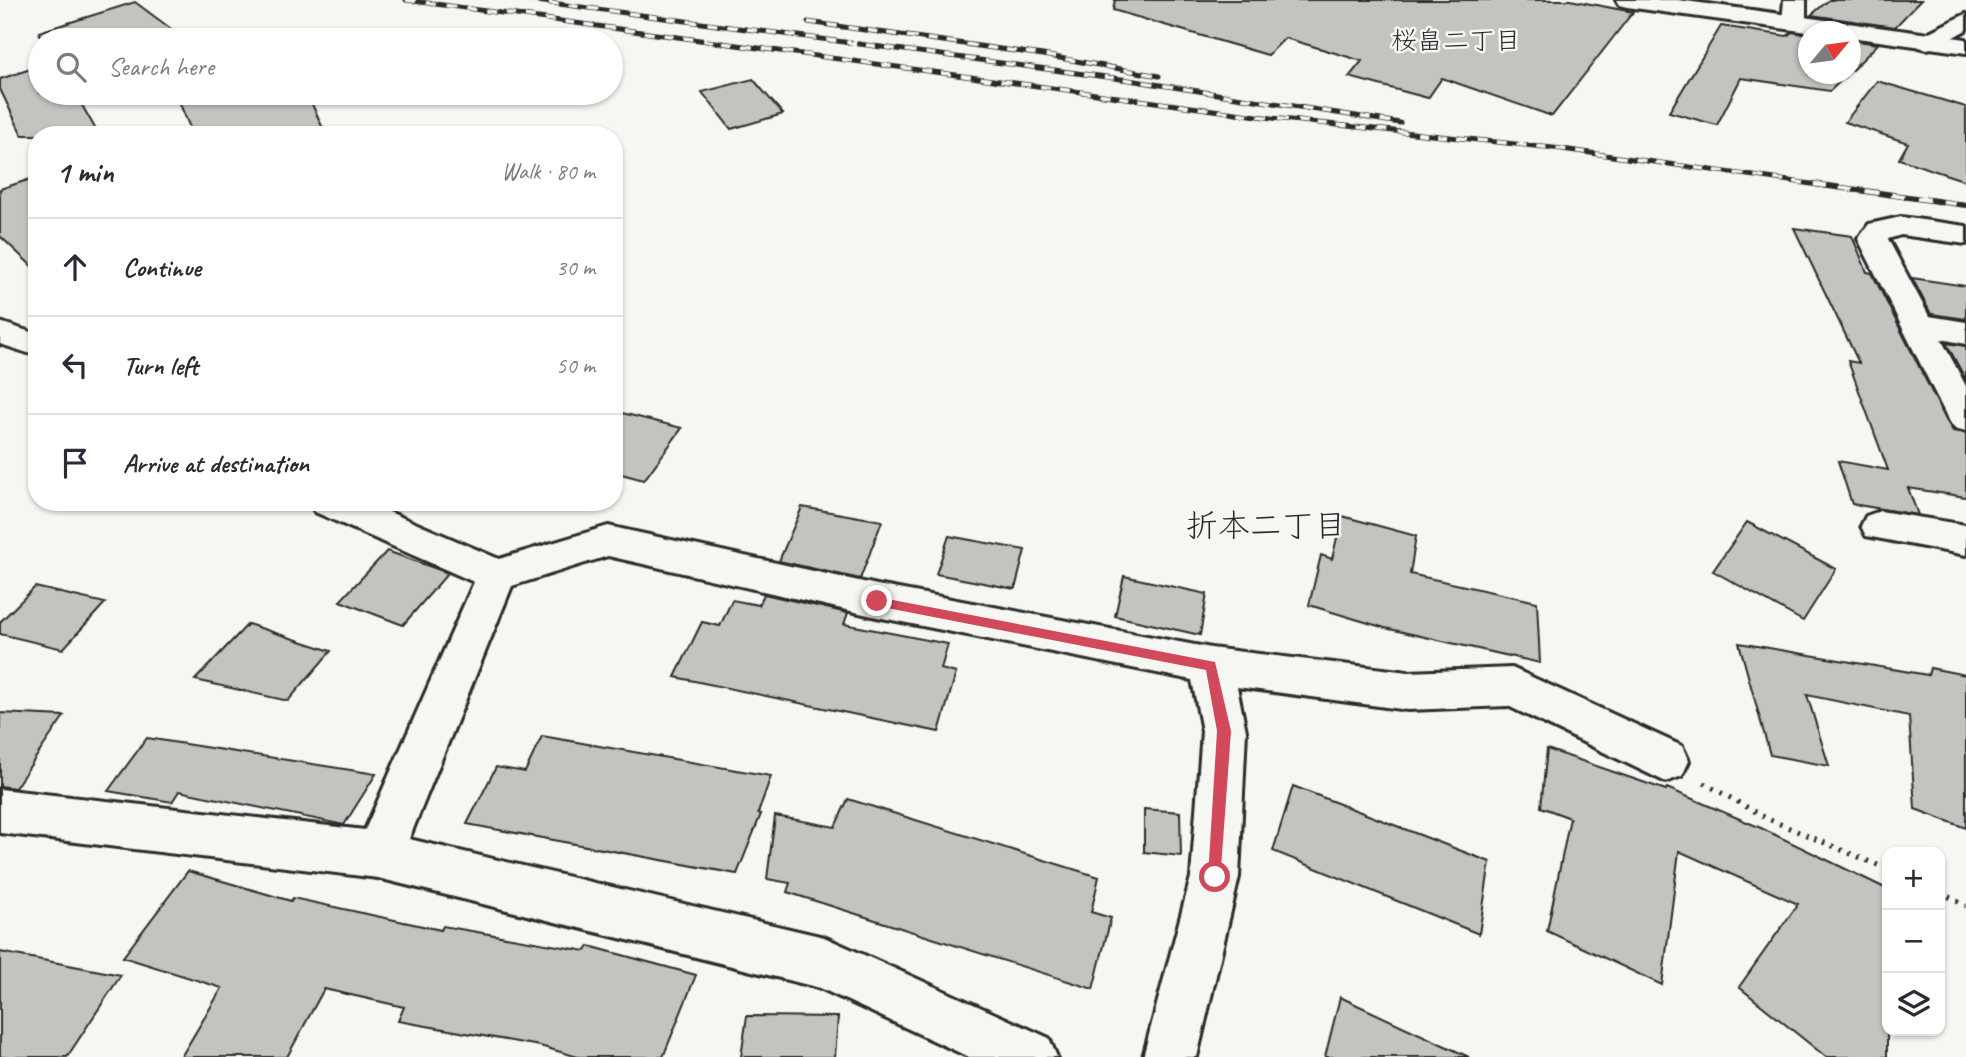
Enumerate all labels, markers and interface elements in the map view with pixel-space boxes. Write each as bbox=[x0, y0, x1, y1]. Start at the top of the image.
north arrow bbox=[1798, 21, 1861, 84]
district label: 桜畠二丁目 bbox=[1391, 24, 1521, 57]
search box bbox=[28, 28, 623, 105]
icon: search bbox=[52, 48, 90, 86]
text: Search here bbox=[108, 50, 214, 83]
text: 1 min bbox=[56, 153, 113, 191]
text: Walk · 80 m bbox=[502, 157, 595, 186]
icon: ahead bbox=[56, 248, 94, 286]
text: Continue bbox=[123, 251, 201, 284]
text: 30 m bbox=[556, 253, 595, 282]
icon: left bbox=[56, 346, 94, 384]
text: Turn left bbox=[123, 349, 198, 382]
text: 50 m bbox=[556, 351, 595, 380]
icon: arrive bbox=[56, 444, 94, 482]
text: Arrive at destination bbox=[123, 447, 309, 480]
district label: 折本二丁目 bbox=[1186, 505, 1346, 546]
route end bbox=[861, 585, 892, 616]
map controls bbox=[1882, 847, 1945, 1036]
button: + bbox=[1882, 847, 1945, 910]
route start bbox=[1199, 861, 1230, 892]
button: − bbox=[1882, 910, 1945, 973]
button: layers bbox=[1882, 973, 1945, 1036]

